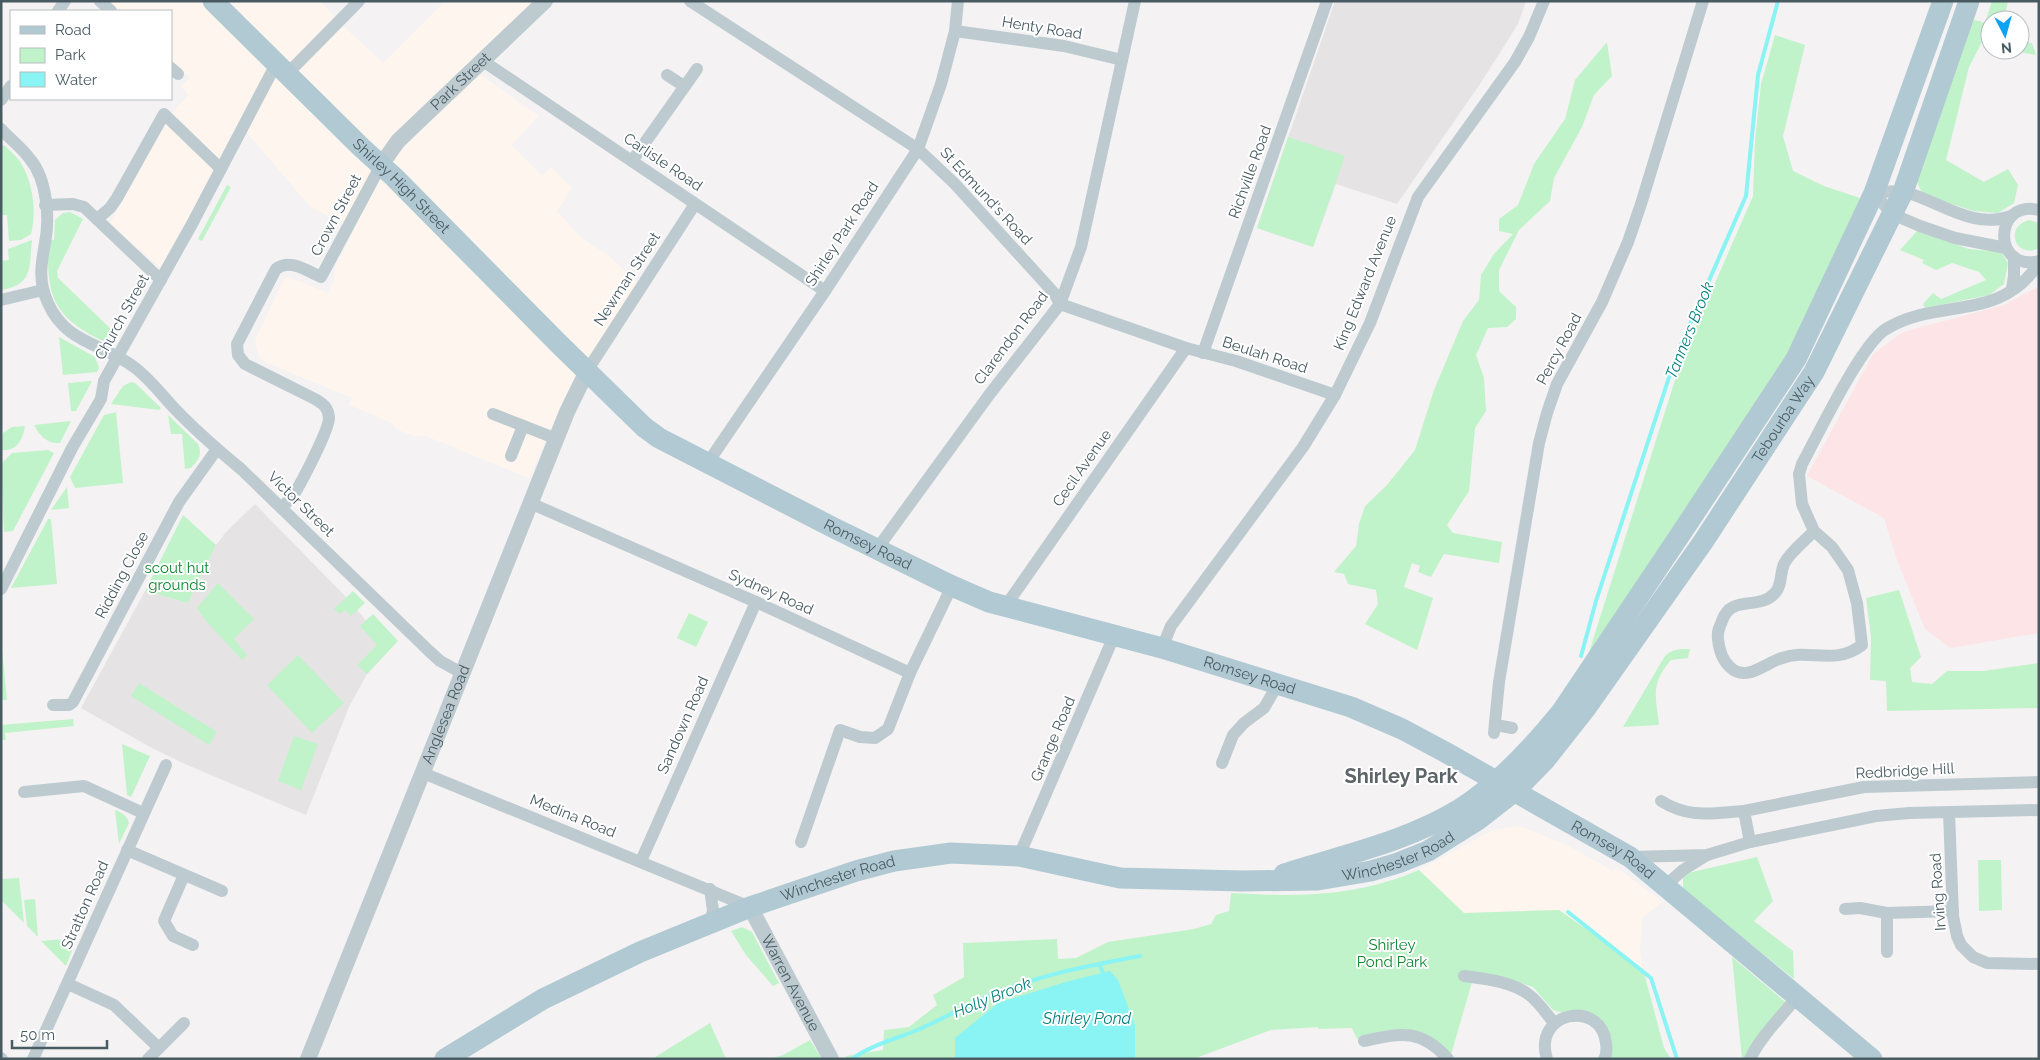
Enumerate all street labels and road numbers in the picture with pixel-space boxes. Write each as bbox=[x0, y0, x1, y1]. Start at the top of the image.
street label: Henty Road bbox=[1001, 13, 1083, 43]
street label: Park Street bbox=[427, 49, 494, 114]
street label: Richville Road bbox=[1225, 123, 1275, 221]
street label: Carlisle Road bbox=[620, 129, 706, 195]
street label: Shirley High Street bbox=[349, 135, 454, 237]
street label: St Edmund's Road bbox=[936, 144, 1036, 248]
street label: Crown Street bbox=[307, 171, 365, 259]
street label: Shirley Park Road bbox=[801, 178, 883, 290]
street label: King Edward Avenue bbox=[1330, 213, 1400, 353]
street label: Newman Street bbox=[590, 229, 664, 329]
street label: Church Street bbox=[91, 271, 153, 363]
street label: Clarendon Road bbox=[970, 288, 1052, 388]
street label: Percy Road bbox=[1533, 310, 1585, 388]
street label: Beulah Road bbox=[1220, 333, 1310, 377]
street label: Tebourba Way bbox=[1748, 372, 1818, 466]
street label: Cecil Avenue bbox=[1049, 426, 1115, 510]
street label: Victor Street bbox=[264, 468, 338, 540]
street label: Romsey Road bbox=[821, 515, 915, 574]
street label: Ridding Close bbox=[91, 528, 153, 622]
street label: Sydney Road bbox=[726, 565, 816, 619]
street label: Romsey Road bbox=[1201, 652, 1298, 698]
street label: Anglesea Road bbox=[418, 662, 474, 767]
street label: Sandown Road bbox=[653, 673, 713, 777]
street label: Grange Road bbox=[1027, 694, 1079, 784]
street label: Redbridge Hill bbox=[1855, 759, 1956, 783]
street label: Medina Road bbox=[527, 791, 619, 841]
street label: Romsey Road bbox=[1568, 817, 1658, 883]
street label: Winchester Road bbox=[1341, 828, 1458, 885]
street label: Winchester Road bbox=[778, 852, 897, 905]
street label: Irving Road bbox=[1926, 852, 1950, 932]
street label: Stratton Road bbox=[58, 858, 112, 952]
street label: Warren Avenue bbox=[757, 931, 824, 1035]

